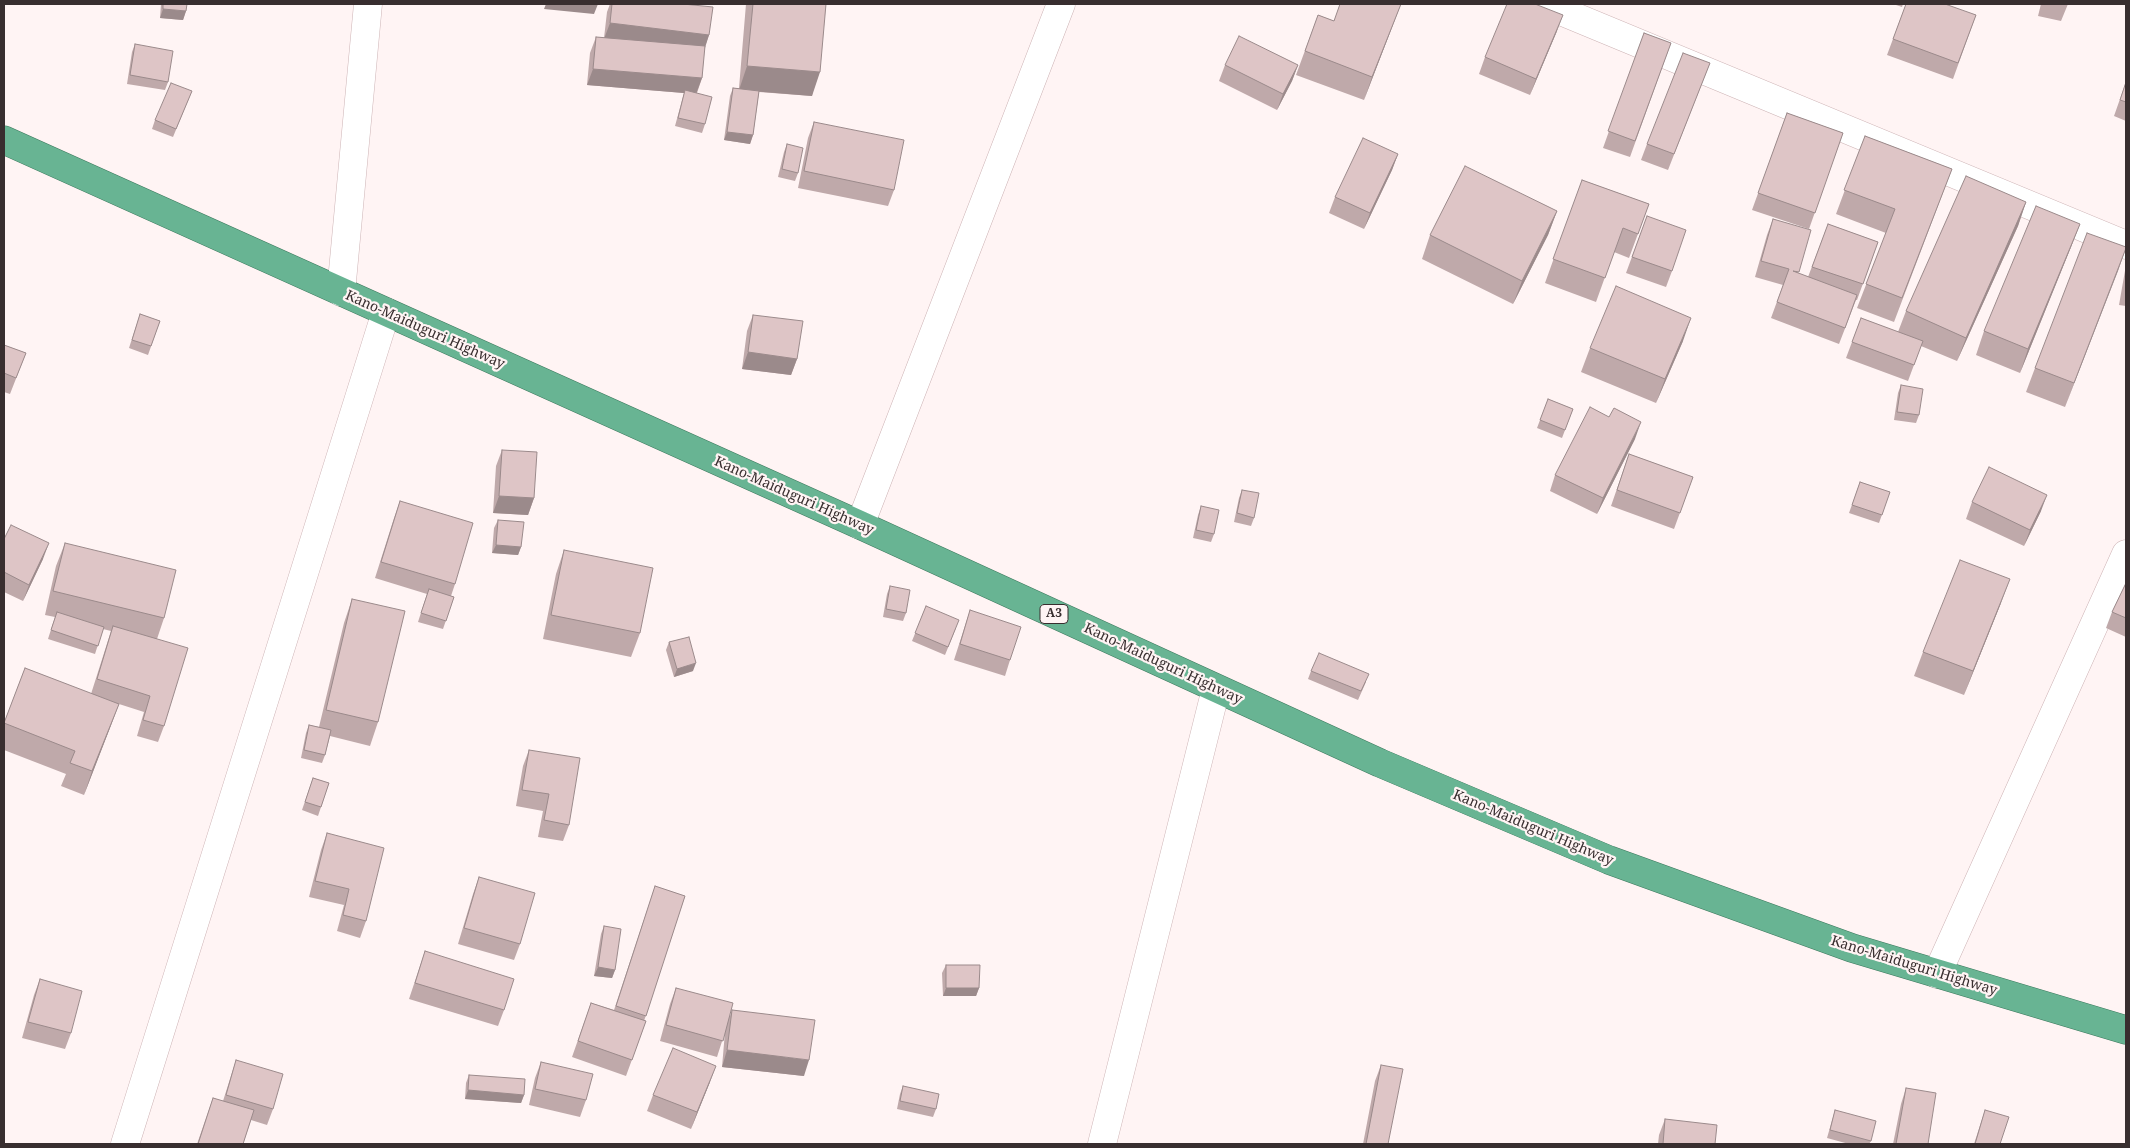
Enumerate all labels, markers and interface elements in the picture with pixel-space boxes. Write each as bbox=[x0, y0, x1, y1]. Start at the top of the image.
street label: Kano-Maiduguri Highway bbox=[343, 287, 507, 373]
street label: Kano-Maiduguri Highway bbox=[712, 453, 876, 539]
road number: A3 bbox=[1040, 604, 1068, 624]
street label: Kano-Maiduguri Highway bbox=[1081, 620, 1245, 708]
street label: Kano-Maiduguri Highway bbox=[1450, 787, 1616, 869]
street label: Kano-Maiduguri Highway bbox=[1829, 933, 1999, 999]

